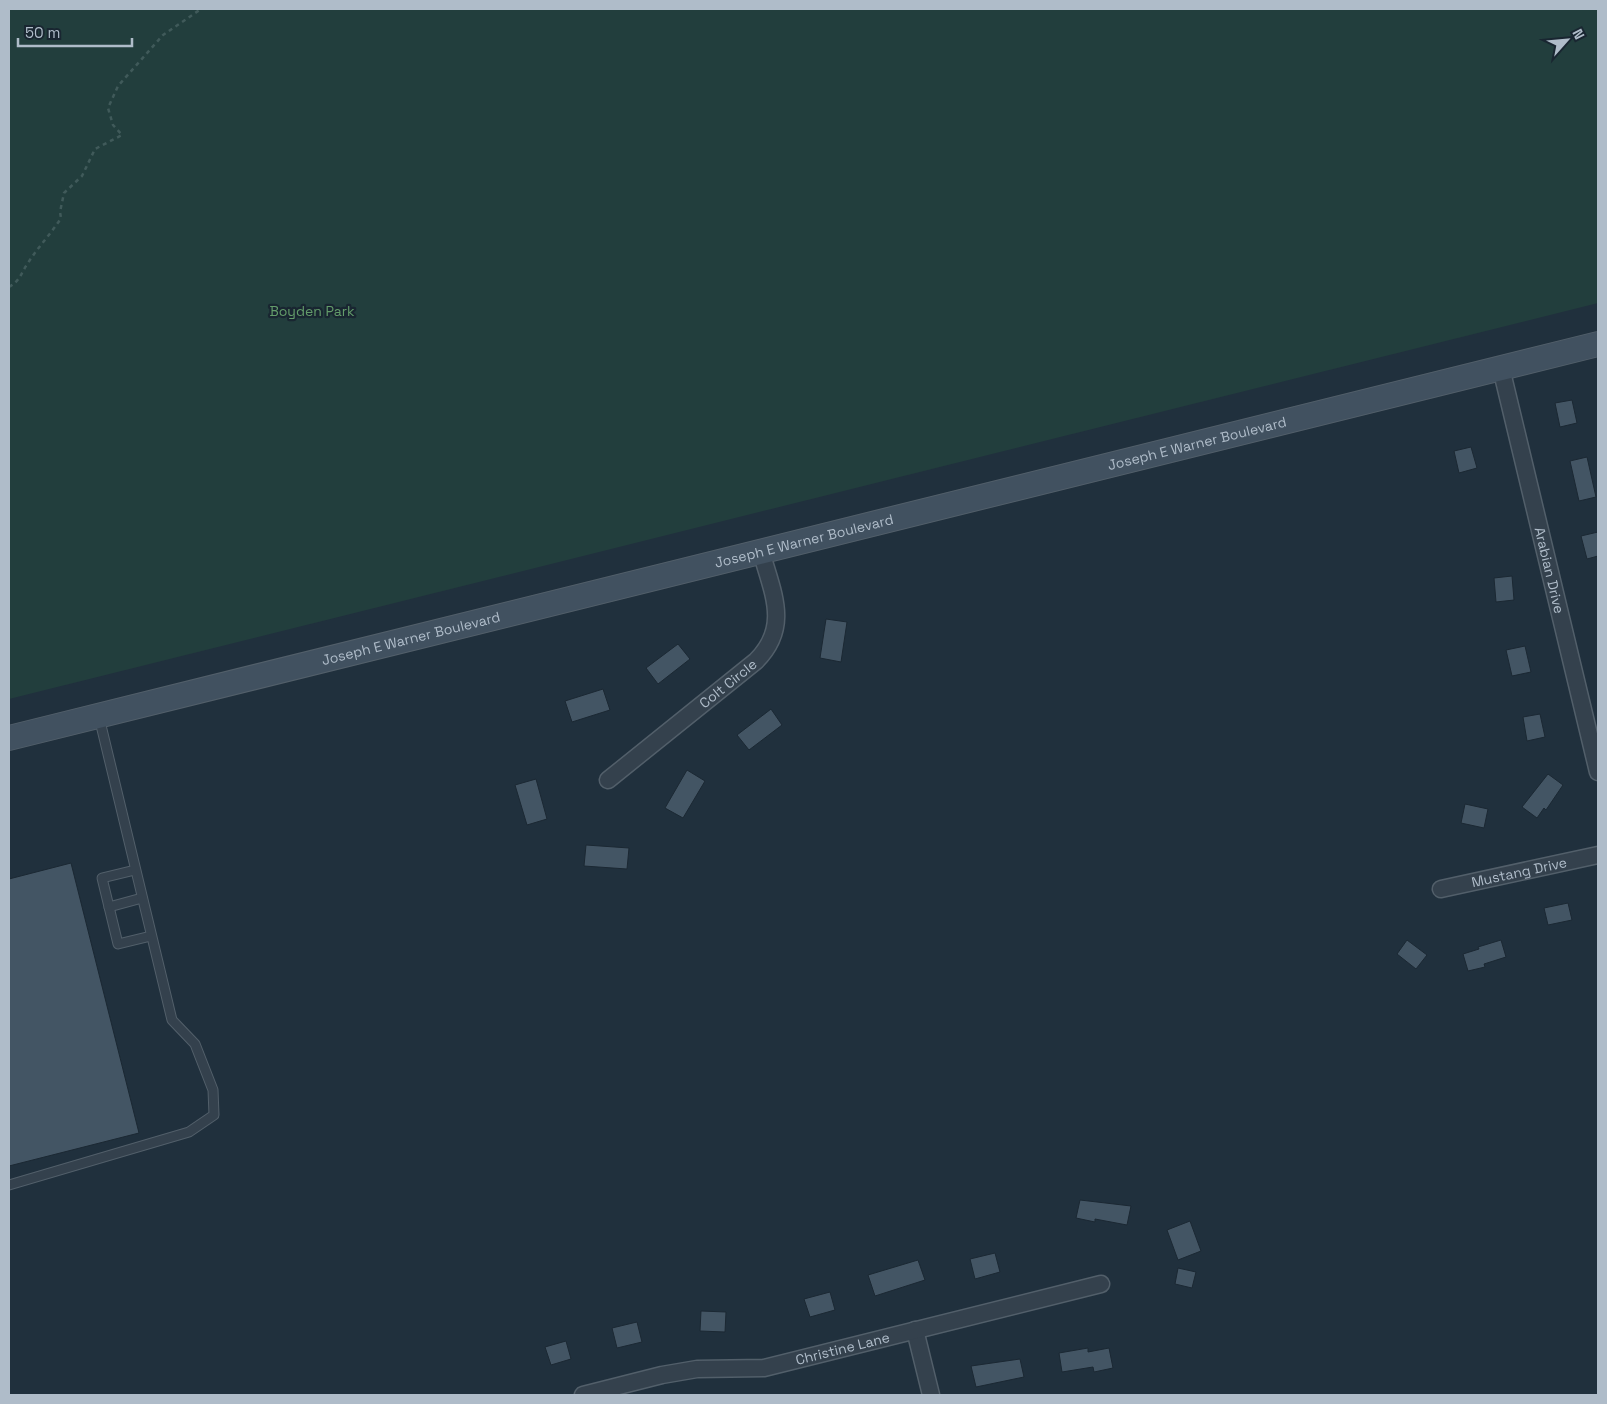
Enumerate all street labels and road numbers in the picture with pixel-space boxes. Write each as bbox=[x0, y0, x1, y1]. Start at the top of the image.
street label: Joseph E Warner Boulevard bbox=[1106, 413, 1288, 474]
street label: Joseph E Warner Boulevard bbox=[713, 510, 895, 572]
street label: Arabian Drive bbox=[1531, 525, 1569, 615]
street label: Joseph E Warner Boulevard bbox=[320, 608, 502, 669]
street label: Colt Circle bbox=[696, 655, 760, 712]
street label: Mustang Drive bbox=[1470, 853, 1569, 891]
street label: Christine Lane bbox=[794, 1328, 892, 1369]

